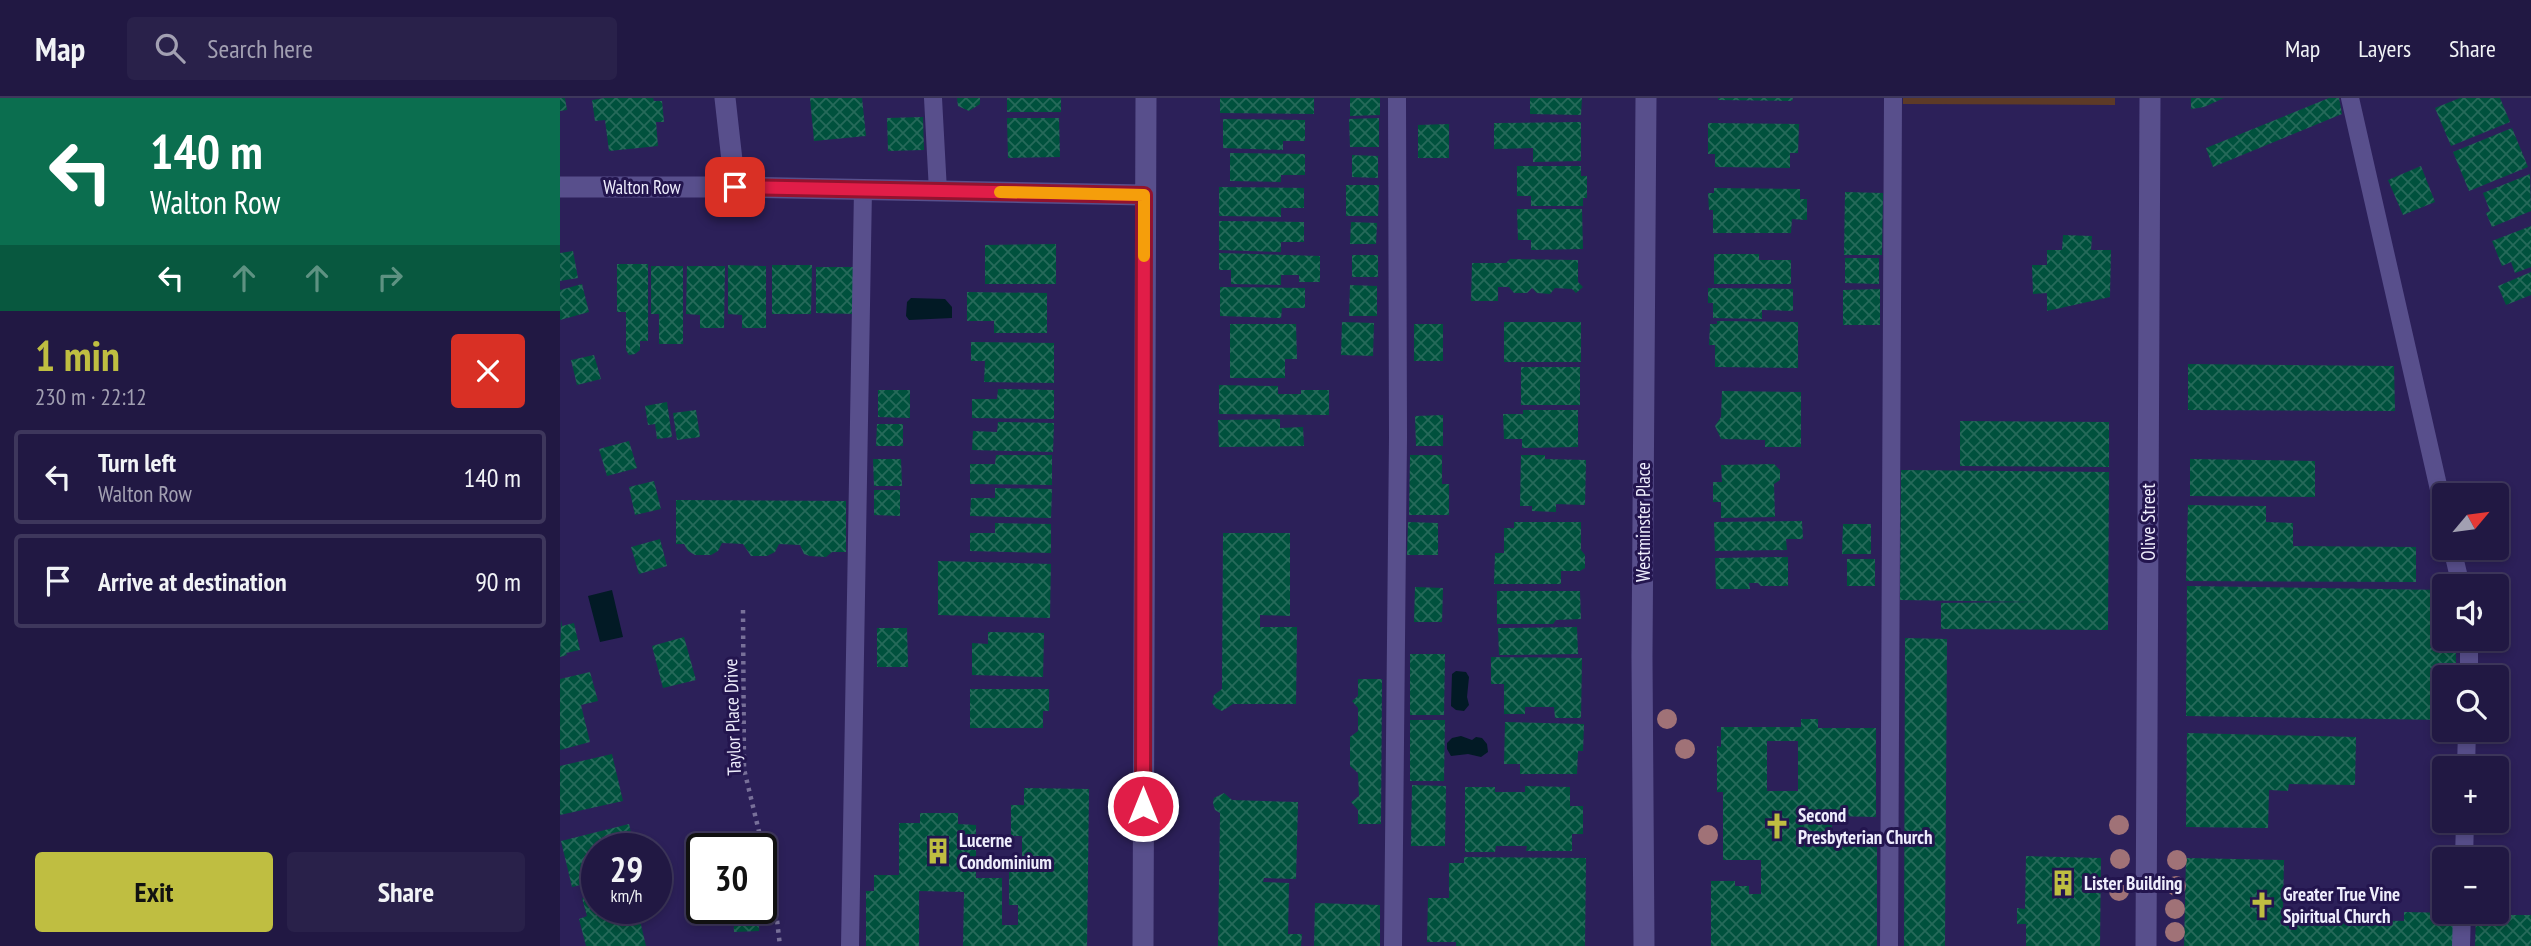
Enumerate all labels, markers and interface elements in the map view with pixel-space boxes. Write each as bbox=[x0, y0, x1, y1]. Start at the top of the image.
search box bbox=[127, 17, 617, 80]
text: Map bbox=[35, 27, 85, 70]
icon: search bbox=[151, 29, 189, 67]
text: Search here bbox=[207, 32, 313, 65]
text: Map bbox=[2285, 33, 2320, 64]
text: Layers bbox=[2358, 33, 2411, 64]
text: Share bbox=[2449, 33, 2496, 64]
text: 140 m bbox=[150, 119, 263, 183]
icon: left bbox=[35, 126, 126, 217]
pin bbox=[705, 157, 765, 217]
icon: arrive bbox=[716, 168, 754, 206]
street label: Walton Row bbox=[603, 175, 681, 199]
text: Walton Row bbox=[150, 181, 280, 223]
icon: left bbox=[152, 259, 190, 297]
icon: ahead bbox=[225, 259, 263, 297]
icon: ahead bbox=[298, 259, 336, 297]
icon: right bbox=[371, 259, 409, 297]
text: 1 min bbox=[35, 328, 120, 383]
button: close bbox=[451, 334, 525, 408]
text: 230 m · 22:12 bbox=[35, 382, 147, 411]
text: Turn left bbox=[98, 446, 176, 479]
icon: left bbox=[39, 458, 77, 496]
text: 140 m bbox=[463, 461, 521, 494]
street label: Westminster Place bbox=[1631, 462, 1655, 582]
text: Walton Row bbox=[98, 479, 192, 508]
street label: Olive Street bbox=[2136, 482, 2160, 561]
north arrow bbox=[2432, 483, 2510, 560]
map controls bbox=[2432, 483, 2509, 924]
icon: arrive bbox=[39, 562, 77, 600]
text: Arrive at destination bbox=[98, 565, 287, 598]
text: 90 m bbox=[475, 565, 521, 598]
button: sound bbox=[2432, 574, 2509, 651]
street label: Taylor Place Drive bbox=[718, 658, 746, 776]
button: search bbox=[2432, 665, 2509, 742]
button: + bbox=[2432, 756, 2509, 833]
position arrow bbox=[1106, 769, 1180, 843]
place label: Second Presbyterian Church bbox=[1798, 803, 1933, 849]
church icon: Second Presbyterian Church bbox=[1762, 811, 1792, 841]
place label: Lucerne Condominium bbox=[959, 828, 1052, 874]
speed limit sign: 30 bbox=[686, 833, 777, 924]
building icon: Lucerne Condominium bbox=[923, 836, 953, 866]
text: 29 bbox=[610, 846, 643, 892]
button: − bbox=[2432, 847, 2509, 924]
button: Exit bbox=[35, 852, 273, 932]
button: Share bbox=[287, 852, 525, 932]
building icon: Lister Building bbox=[2048, 868, 2078, 898]
place label: Lister Building bbox=[2084, 871, 2182, 895]
place label: Greater True Vine Spiritual Church bbox=[2283, 882, 2400, 928]
text: km/h bbox=[611, 884, 642, 907]
church icon: Greater True Vine Spiritual Church bbox=[2247, 890, 2277, 920]

